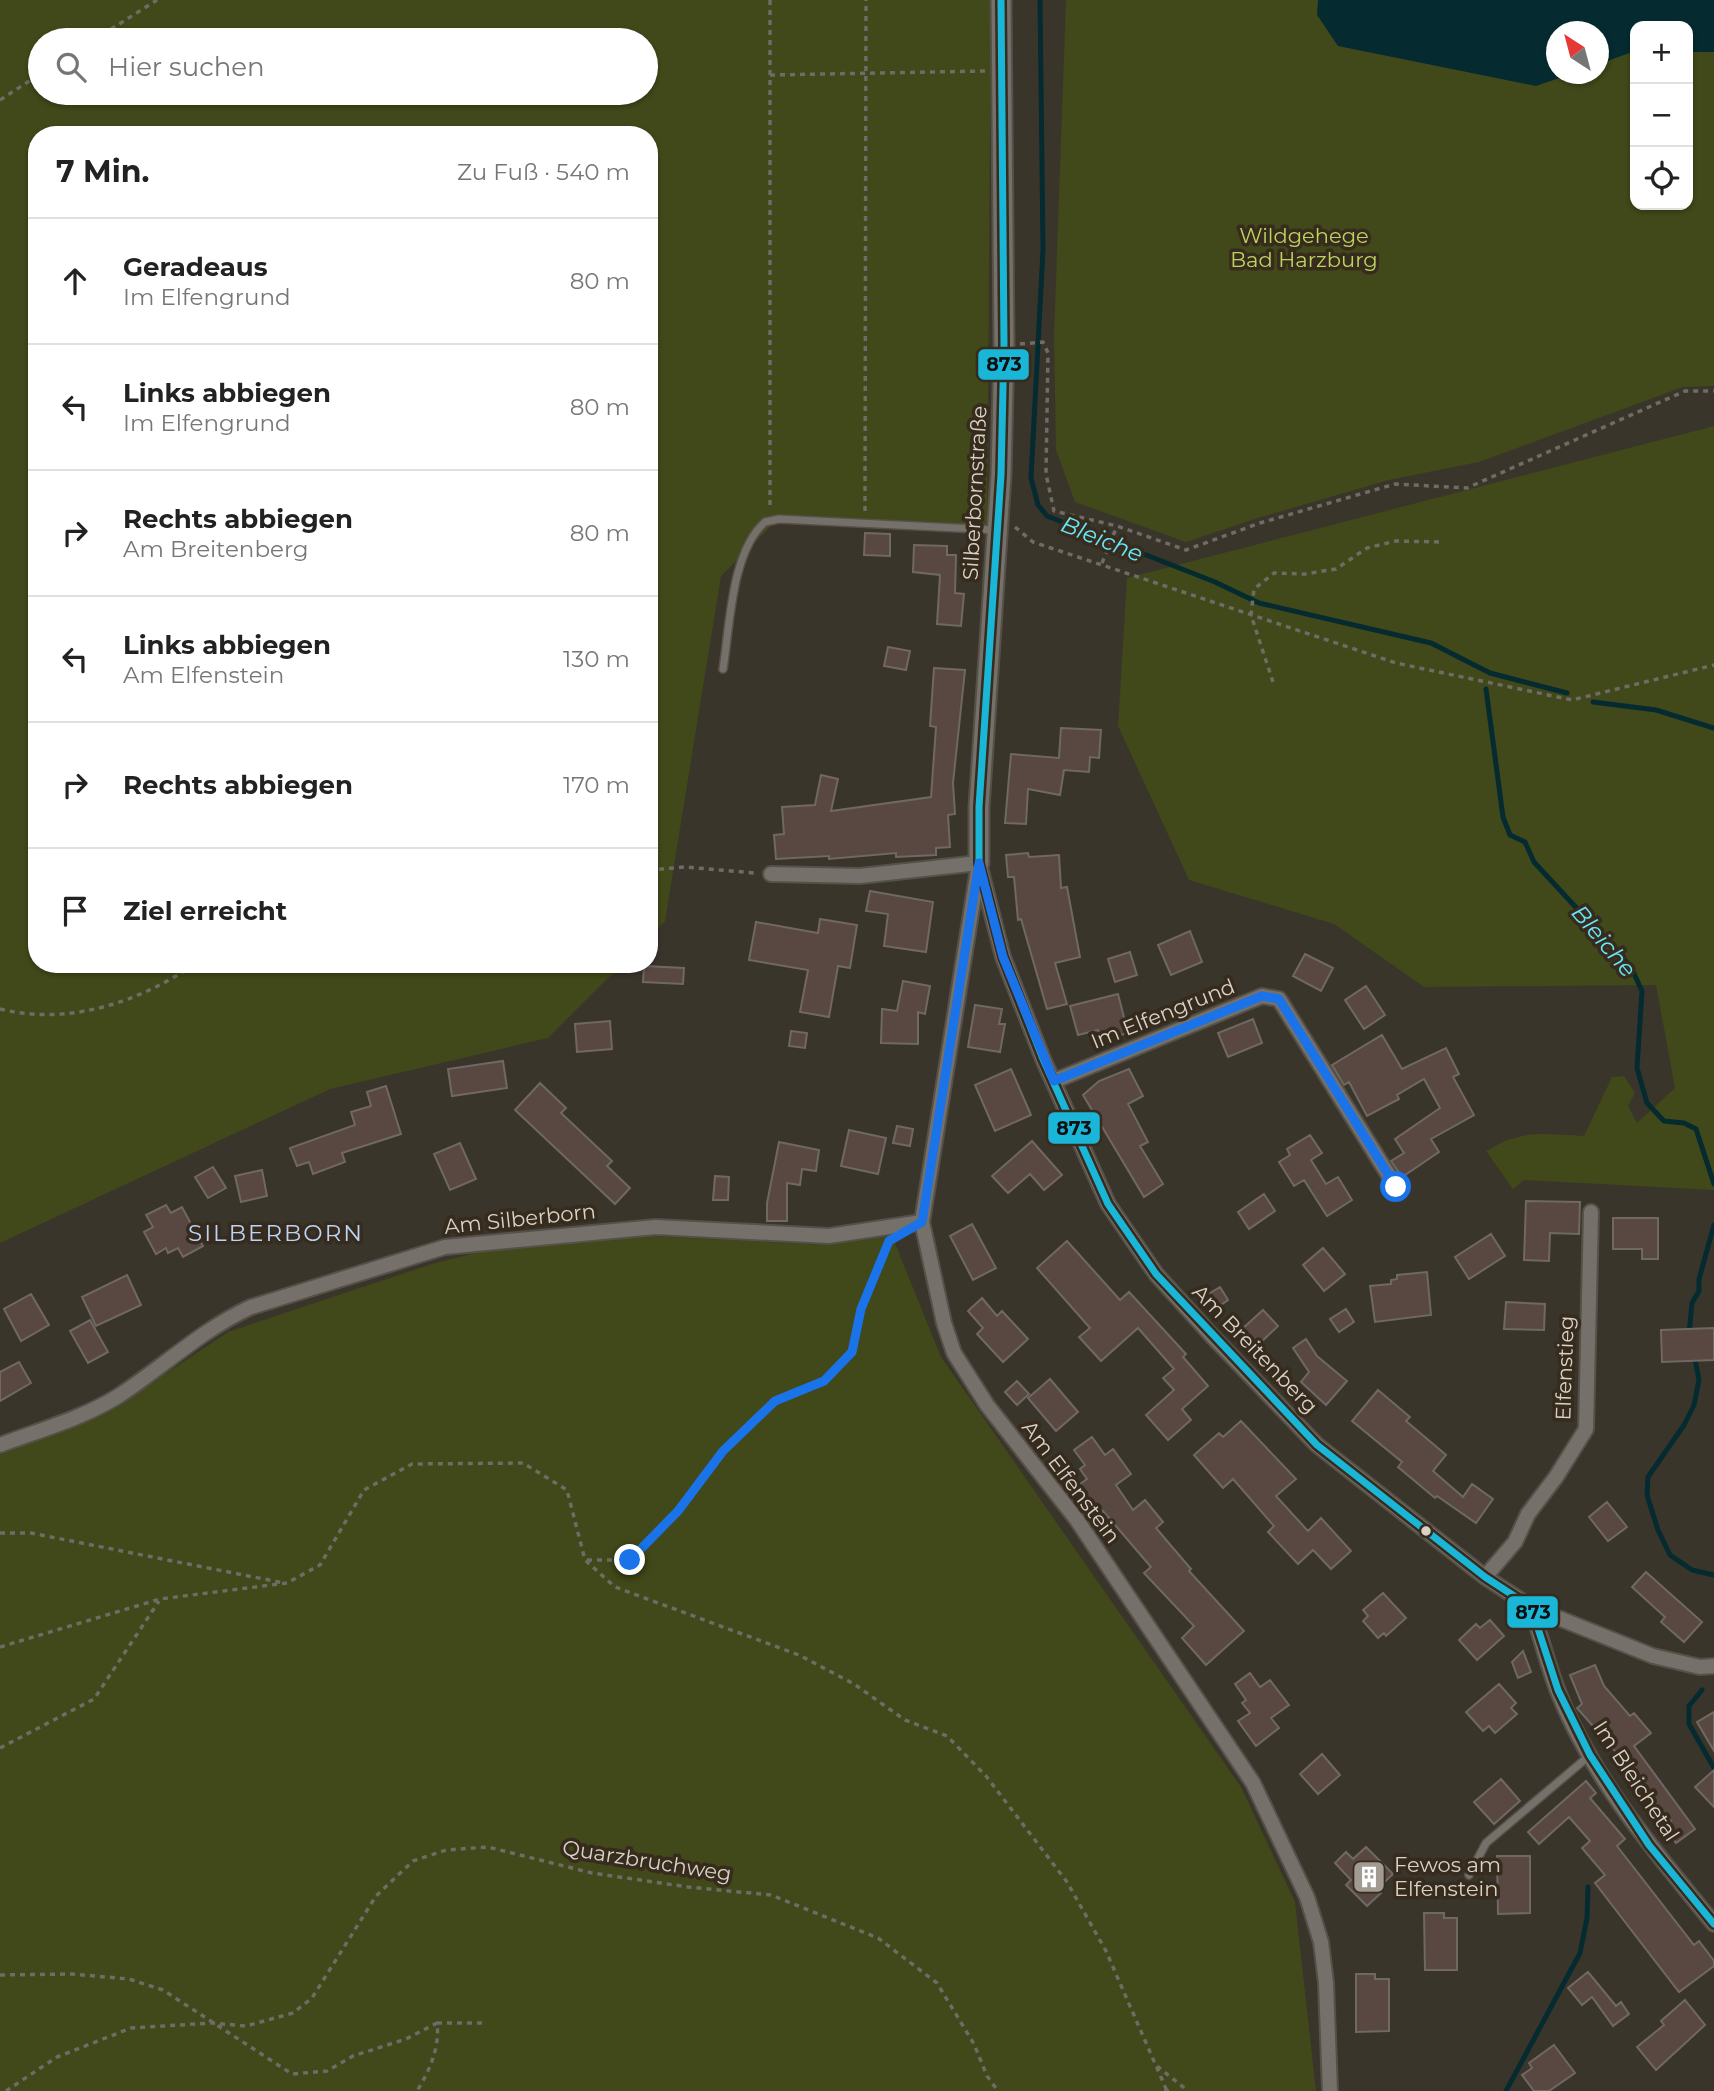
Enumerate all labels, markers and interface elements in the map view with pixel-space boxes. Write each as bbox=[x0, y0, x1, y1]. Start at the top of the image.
north arrow bbox=[1546, 21, 1609, 84]
map controls bbox=[1630, 21, 1693, 210]
button: + bbox=[1630, 21, 1693, 84]
search box bbox=[28, 28, 658, 105]
icon: search bbox=[52, 48, 90, 86]
text: Hier suchen bbox=[108, 51, 265, 83]
button: − bbox=[1630, 84, 1693, 147]
button: locate bbox=[1630, 147, 1693, 210]
text: 7 Min. bbox=[56, 153, 149, 190]
text: Zu Fuß · 540 m bbox=[457, 158, 630, 186]
park label: Wildgehege Bad Harzburg bbox=[1230, 223, 1378, 272]
text: Geradeaus bbox=[123, 251, 268, 283]
icon: ahead bbox=[56, 262, 94, 300]
text: 80 m bbox=[570, 267, 630, 295]
text: Im Elfengrund bbox=[123, 283, 291, 311]
line badge: 873 bbox=[977, 348, 1030, 381]
text: 873 bbox=[986, 353, 1022, 376]
text: Links abbiegen bbox=[123, 377, 331, 409]
icon: left bbox=[56, 388, 94, 426]
text: 80 m bbox=[570, 393, 630, 421]
street label: Silberbornstraße bbox=[957, 405, 992, 581]
text: Im Elfengrund bbox=[123, 409, 291, 437]
text: Rechts abbiegen bbox=[123, 503, 353, 535]
water label: Bleiche bbox=[1057, 510, 1147, 568]
icon: right bbox=[56, 514, 94, 552]
text: 80 m bbox=[570, 519, 630, 547]
text: Am Breitenberg bbox=[123, 535, 309, 563]
text: Links abbiegen bbox=[123, 629, 331, 661]
icon: left bbox=[56, 640, 94, 678]
text: 130 m bbox=[563, 645, 630, 673]
text: Am Elfenstein bbox=[123, 661, 284, 689]
icon: right bbox=[56, 766, 94, 804]
text: Rechts abbiegen bbox=[123, 769, 353, 801]
text: 170 m bbox=[563, 771, 630, 799]
icon: arrive bbox=[56, 892, 94, 930]
text: Ziel erreicht bbox=[123, 895, 287, 927]
water label: Bleiche bbox=[1566, 899, 1642, 983]
street label: Im Elfengrund bbox=[1087, 973, 1238, 1054]
line badge: 873 bbox=[1047, 1111, 1101, 1145]
text: 873 bbox=[1056, 1117, 1092, 1140]
route start bbox=[1380, 1171, 1411, 1202]
street label: Am Silberborn bbox=[443, 1198, 597, 1239]
district label: SILBERBORN bbox=[188, 1219, 364, 1247]
street label: Am Breitenberg bbox=[1188, 1279, 1323, 1418]
street label: Elfenstieg bbox=[1550, 1315, 1579, 1421]
street label: Am Elfenstein bbox=[1017, 1415, 1126, 1548]
unlabelled marker bbox=[1419, 1524, 1433, 1538]
route end bbox=[614, 1544, 645, 1575]
line badge: 873 bbox=[1506, 1595, 1559, 1629]
text: 873 bbox=[1515, 1601, 1551, 1624]
street label: Im Bleichetal bbox=[1588, 1716, 1685, 1846]
street label: Quarzbruchweg bbox=[561, 1835, 733, 1886]
place label: Fewos am Elfenstein bbox=[1394, 1852, 1501, 1901]
building icon: Fewos am Elfenstein bbox=[1350, 1858, 1388, 1896]

